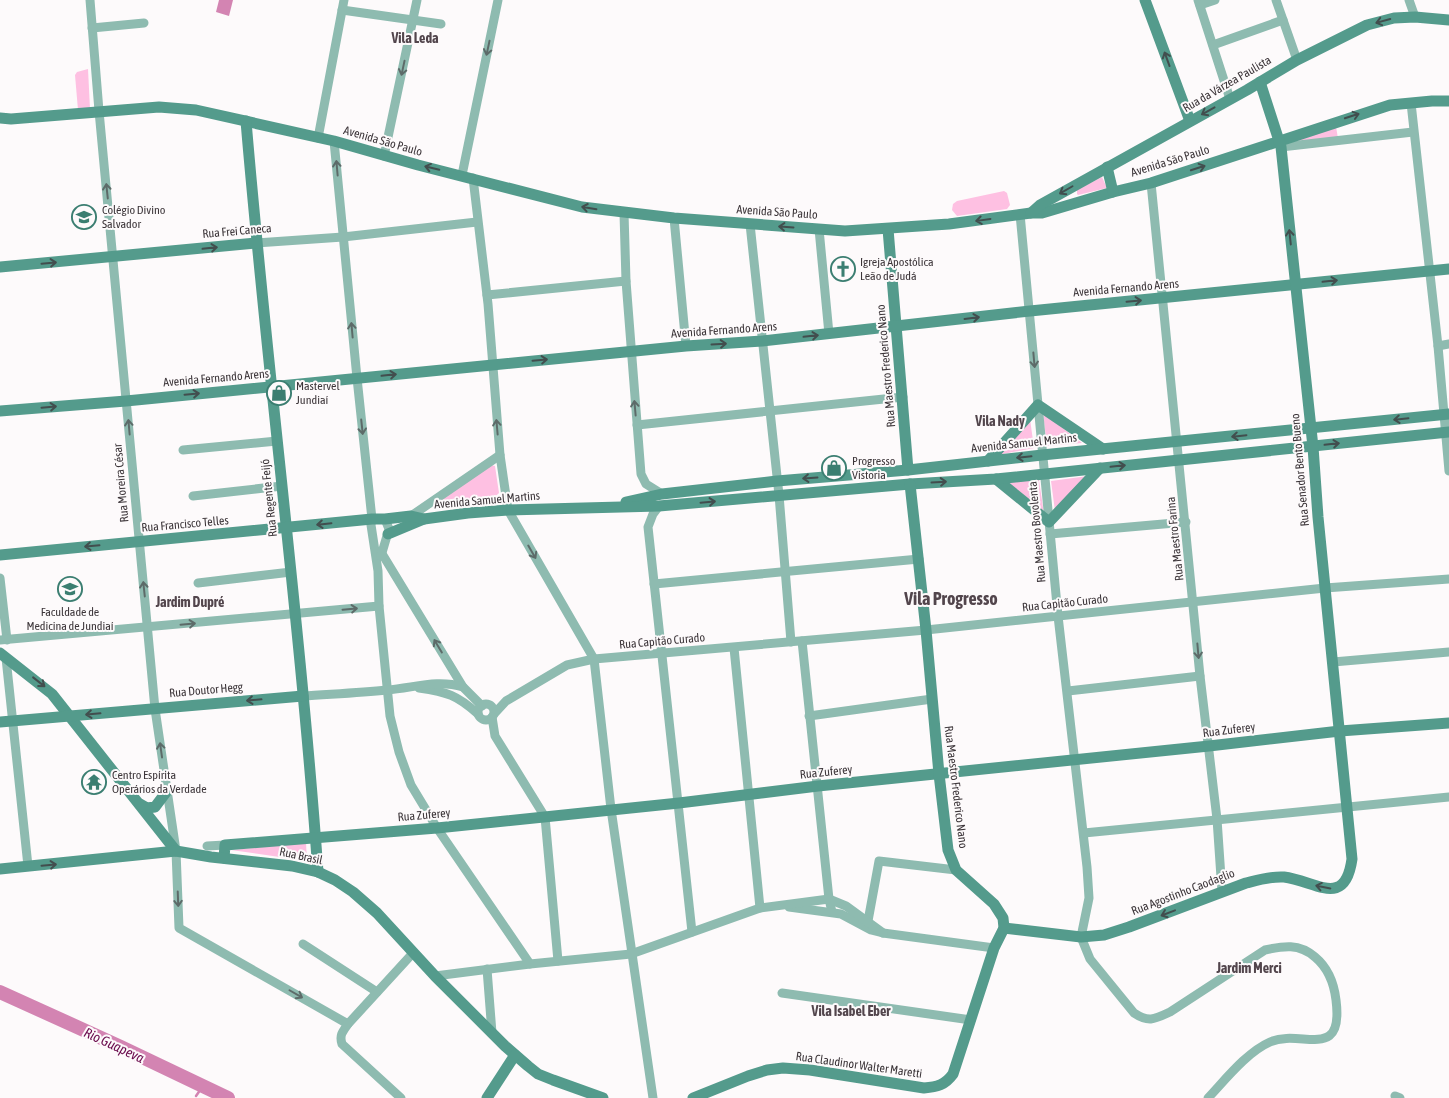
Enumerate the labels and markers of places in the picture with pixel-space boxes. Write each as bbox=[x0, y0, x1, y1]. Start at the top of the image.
place label: Colégio Divino Salvador bbox=[102, 203, 166, 231]
school or university icon: Colégio Divino Salvador bbox=[71, 204, 97, 230]
place label: Igreja Apostólica Leão de Judá bbox=[860, 255, 934, 283]
church icon: Igreja Apostólica Leão de Judá bbox=[830, 256, 856, 282]
place label: Mastervel Jundiaí bbox=[296, 379, 340, 407]
shop icon: Mastervel Jundiaí bbox=[266, 380, 292, 406]
place label: Progresso Vistoria bbox=[852, 454, 896, 482]
shop icon: Progresso Vistoria bbox=[821, 455, 847, 481]
school or university icon: Faculdade de Medicina de Jundiaí bbox=[57, 576, 83, 602]
place label: Faculdade de Medicina de Jundiaí bbox=[26, 605, 114, 633]
place label: Centro Espírita Operários da Verdade bbox=[112, 768, 207, 796]
temple icon: Centro Espírita Operários da Verdade bbox=[81, 769, 107, 795]

